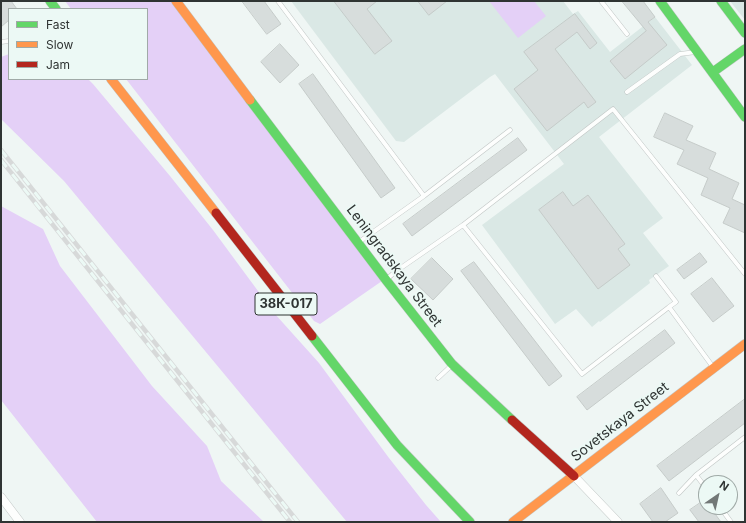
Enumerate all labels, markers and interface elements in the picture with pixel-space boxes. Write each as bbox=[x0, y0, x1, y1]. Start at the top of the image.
legend bbox=[8, 8, 148, 80]
text: Fast bbox=[46, 17, 70, 32]
text: Slow bbox=[46, 37, 73, 52]
text: Jam bbox=[46, 57, 70, 72]
street label: Leningradskaya Street bbox=[343, 202, 445, 330]
road number: 38К-017 bbox=[255, 293, 317, 315]
street label: Sovetskaya Street bbox=[568, 379, 672, 465]
north arrow bbox=[698, 475, 738, 515]
text: N bbox=[717, 478, 732, 494]

